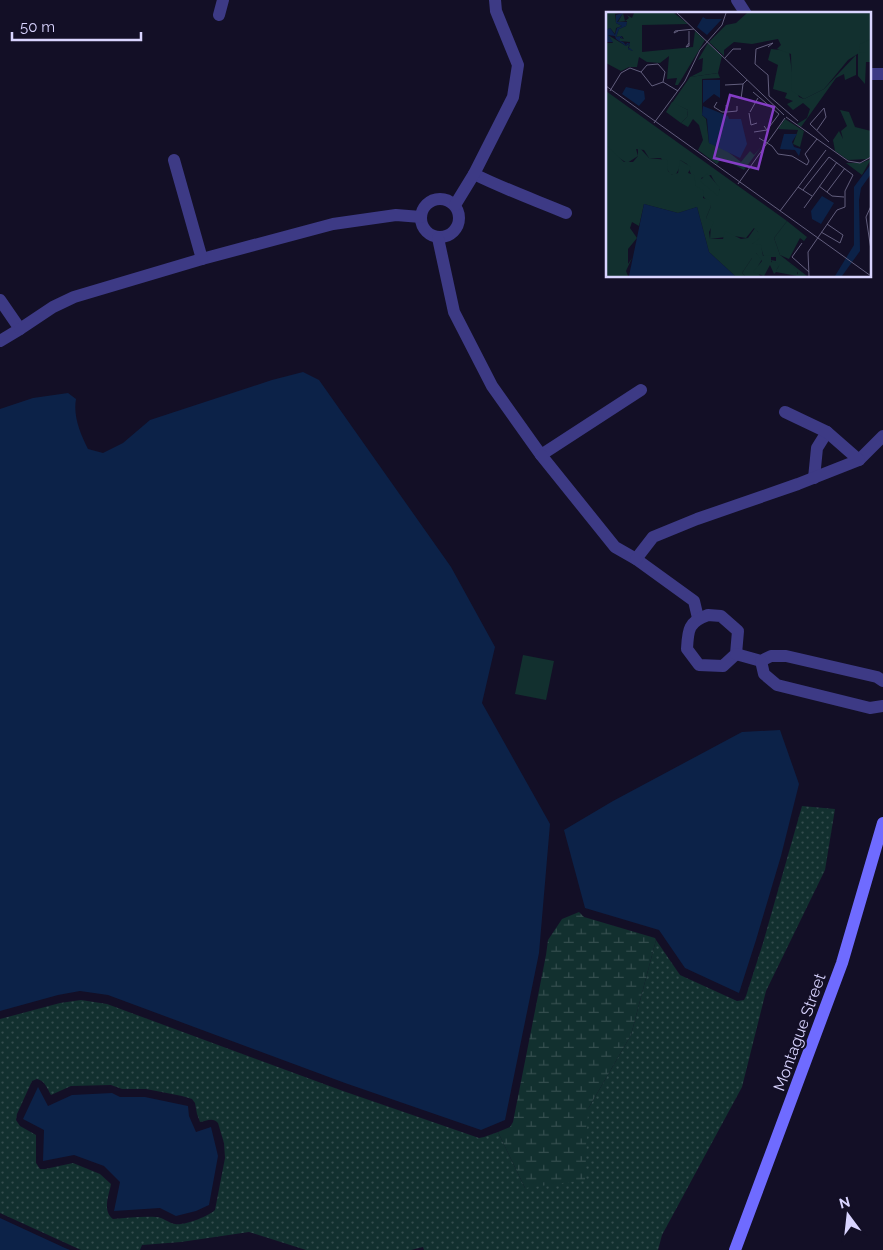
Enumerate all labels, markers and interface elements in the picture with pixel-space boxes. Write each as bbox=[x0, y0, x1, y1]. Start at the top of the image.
scale bar bbox=[12, 10, 141, 42]
inset map bbox=[606, 12, 870, 278]
text: 50 m bbox=[20, 18, 55, 36]
street label: Montague Street bbox=[769, 970, 830, 1094]
north arrow bbox=[823, 1190, 873, 1240]
text: N bbox=[837, 1193, 852, 1212]

